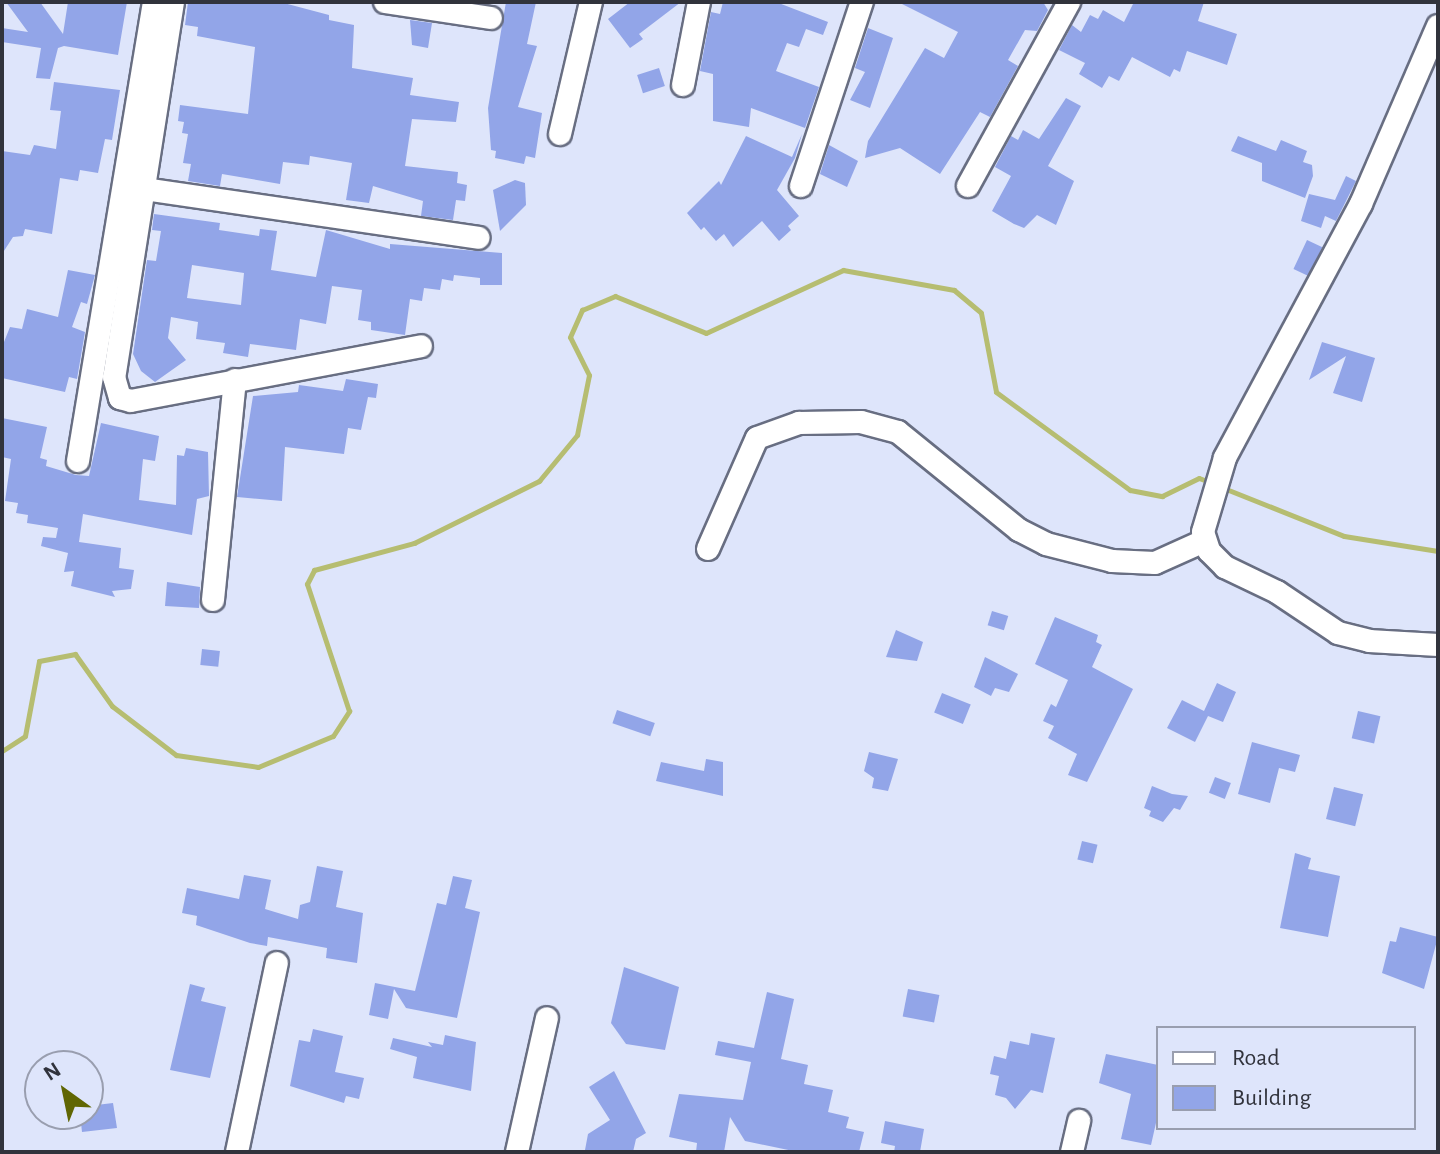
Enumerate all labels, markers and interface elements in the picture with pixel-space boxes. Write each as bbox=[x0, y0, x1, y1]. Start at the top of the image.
legend bbox=[1156, 1026, 1416, 1130]
text: Road bbox=[1232, 1046, 1280, 1070]
north arrow bbox=[24, 1050, 104, 1130]
text: N bbox=[40, 1058, 64, 1085]
text: Building bbox=[1232, 1086, 1311, 1110]

